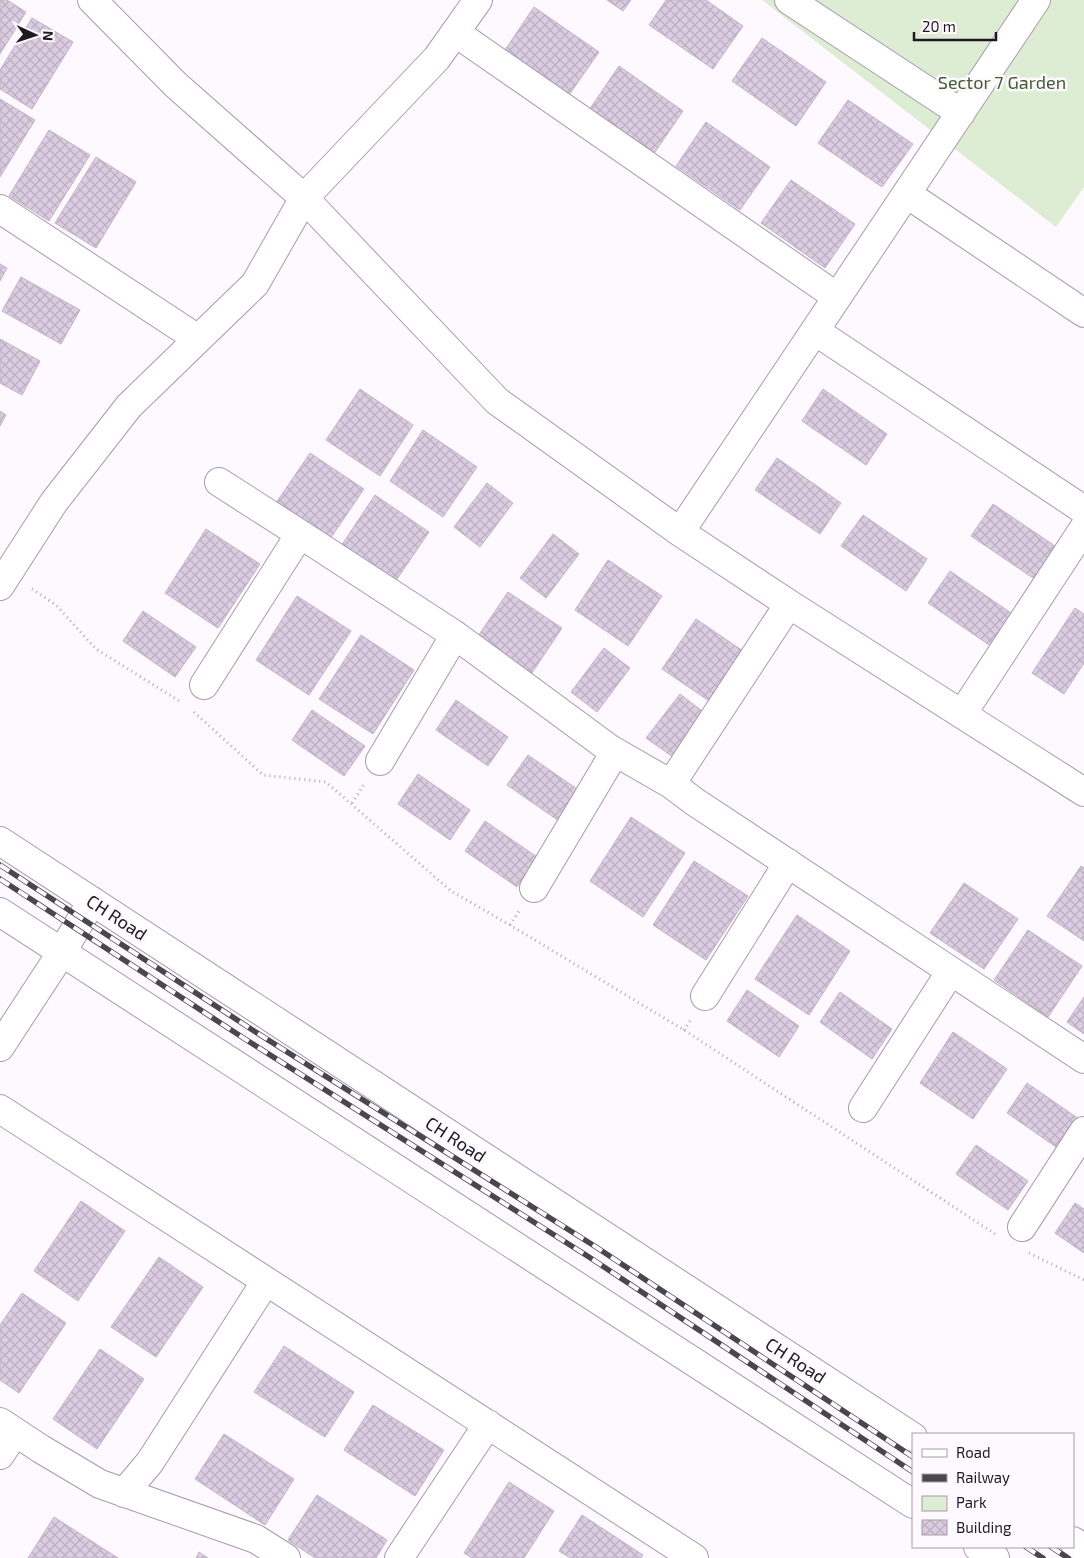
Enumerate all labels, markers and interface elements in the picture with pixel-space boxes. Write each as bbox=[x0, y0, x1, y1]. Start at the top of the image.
north arrow bbox=[10, 10, 60, 60]
scale bar bbox=[914, 10, 996, 42]
text: 20 m bbox=[922, 17, 956, 35]
text: N bbox=[40, 30, 57, 41]
park label: Sector 7 Garden bbox=[938, 71, 1066, 93]
street label: CH Road bbox=[83, 889, 151, 945]
street label: CH Road bbox=[422, 1111, 490, 1167]
street label: CH Road bbox=[762, 1332, 830, 1388]
legend bbox=[912, 1433, 1074, 1548]
text: Road bbox=[956, 1443, 991, 1461]
text: Railway bbox=[956, 1468, 1010, 1486]
text: Park bbox=[956, 1493, 987, 1511]
text: Building bbox=[956, 1518, 1012, 1536]

